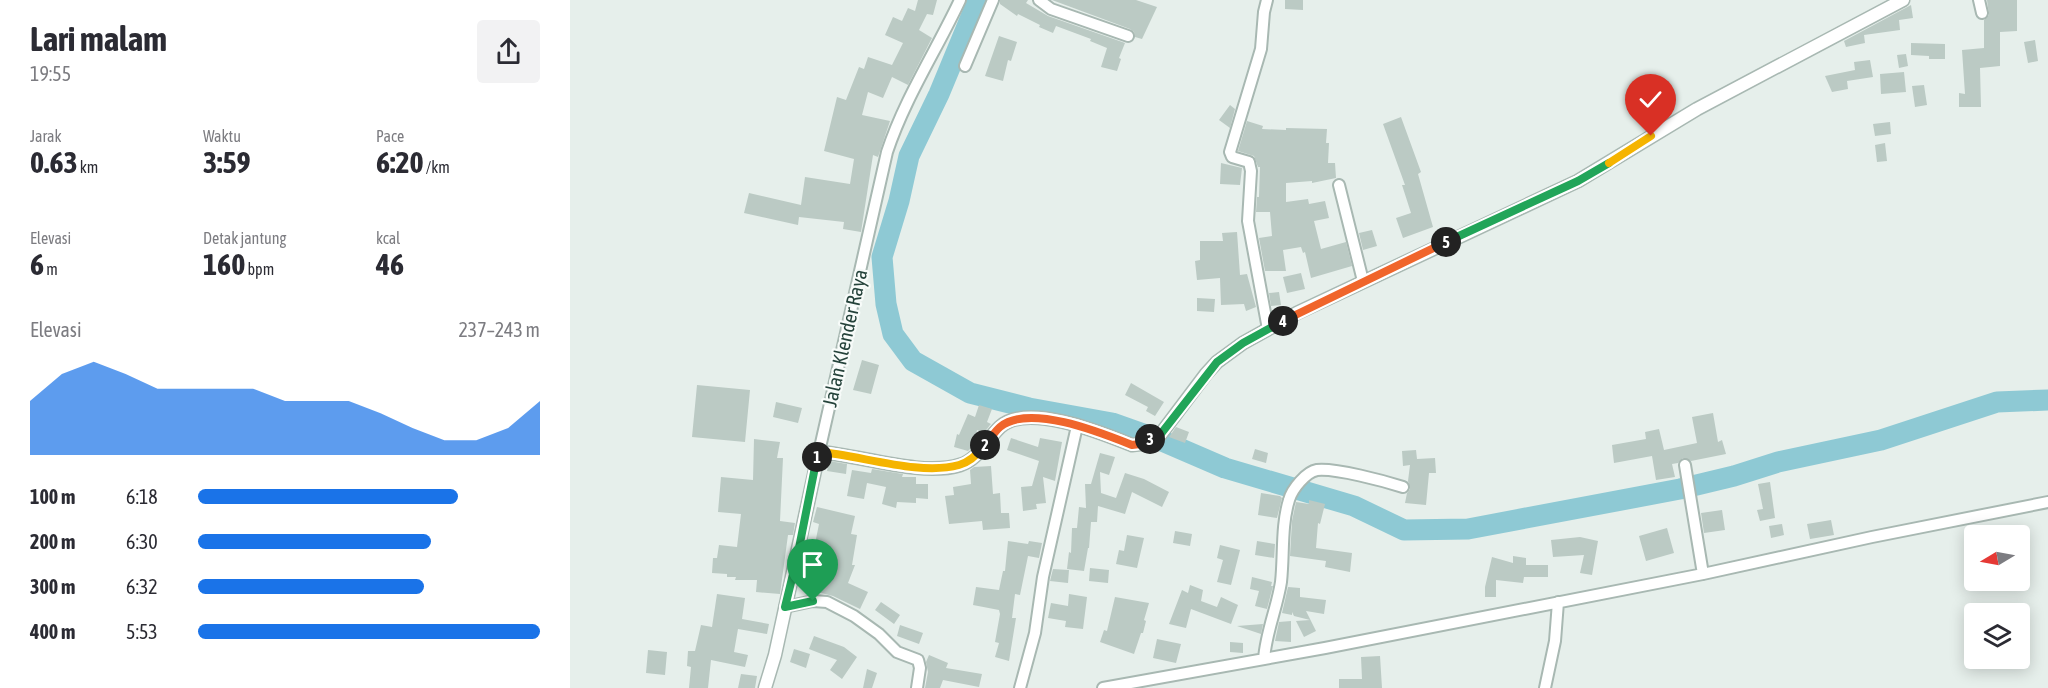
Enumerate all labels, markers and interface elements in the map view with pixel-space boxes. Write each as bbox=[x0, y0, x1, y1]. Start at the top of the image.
text: Lari malam bbox=[30, 20, 167, 58]
button: share bbox=[477, 20, 540, 83]
text: 19:55 bbox=[30, 62, 71, 85]
pin bbox=[1625, 74, 1676, 136]
icon: check bbox=[1634, 83, 1667, 116]
text: Jarak bbox=[30, 127, 61, 145]
text: Waktu bbox=[203, 127, 241, 145]
text: Pace bbox=[376, 127, 404, 145]
text: 0.63 bbox=[30, 145, 78, 179]
text: 3:59 bbox=[203, 145, 251, 179]
text: 6:20 bbox=[376, 145, 424, 179]
text: km bbox=[78, 158, 98, 176]
text: /km bbox=[424, 158, 450, 176]
pin: 5 bbox=[1431, 227, 1461, 257]
text: Elevasi bbox=[30, 229, 71, 247]
text: Detak jantung bbox=[203, 229, 286, 247]
text: kcal bbox=[376, 229, 400, 247]
text: 5 bbox=[1442, 233, 1450, 251]
text: 6 bbox=[30, 247, 44, 281]
text: 160 bbox=[203, 247, 245, 281]
text: 46 bbox=[376, 247, 404, 281]
text: m bbox=[44, 260, 58, 278]
text: bpm bbox=[245, 260, 274, 278]
street label: Jalan Klender Raya bbox=[818, 267, 871, 409]
pin: 4 bbox=[1268, 306, 1298, 336]
text: 4 bbox=[1279, 312, 1287, 330]
text: Elevasi bbox=[30, 318, 82, 341]
text: 237–243 m bbox=[458, 318, 540, 341]
pin: 3 bbox=[1135, 424, 1165, 454]
pin: 2 bbox=[970, 430, 1000, 460]
text: 3 bbox=[1146, 430, 1154, 448]
text: 2 bbox=[981, 436, 989, 454]
pin: 1 bbox=[802, 442, 832, 472]
text: 1 bbox=[813, 448, 821, 466]
text: 100 m bbox=[30, 485, 75, 508]
text: 6:18 bbox=[126, 485, 158, 508]
north arrow bbox=[1964, 525, 2030, 591]
map controls bbox=[1964, 525, 2030, 669]
text: 200 m bbox=[30, 530, 75, 553]
text: 6:30 bbox=[126, 530, 158, 553]
pin bbox=[787, 539, 838, 601]
icon: arrive bbox=[796, 548, 829, 581]
text: 300 m bbox=[30, 575, 75, 598]
text: 6:32 bbox=[126, 575, 158, 598]
button: layers bbox=[1964, 603, 2030, 669]
text: 400 m bbox=[30, 620, 75, 643]
text: 5:53 bbox=[126, 620, 158, 643]

